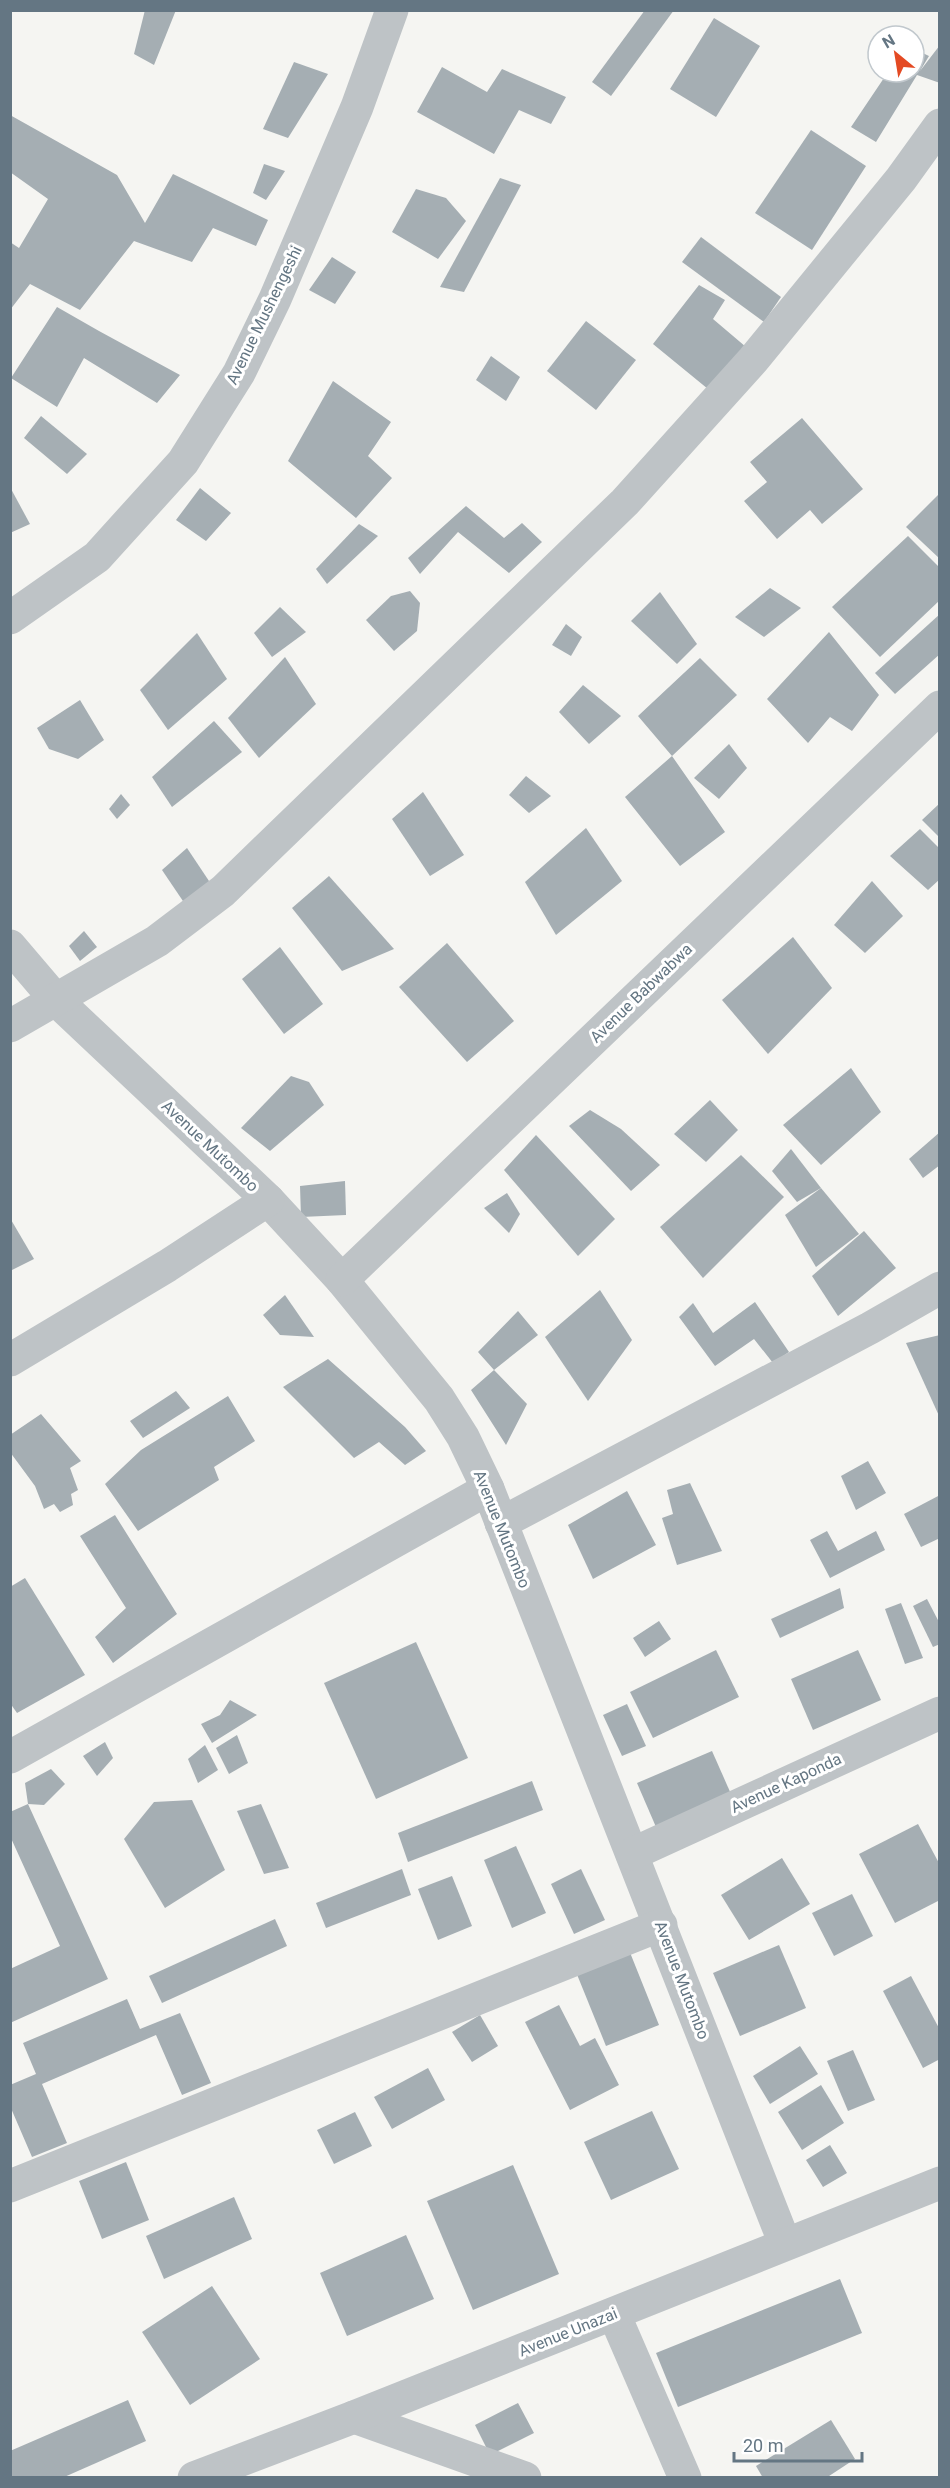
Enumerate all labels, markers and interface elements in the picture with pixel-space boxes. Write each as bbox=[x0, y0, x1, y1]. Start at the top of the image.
north arrow bbox=[866, 24, 926, 84]
text: N bbox=[879, 30, 898, 52]
street label: Avenue Mushengeshi bbox=[222, 243, 306, 387]
street label: Avenue Babwabwa bbox=[586, 939, 696, 1047]
street label: Avenue Mutombo bbox=[158, 1096, 262, 1196]
street label: Avenue Mutombo bbox=[470, 1467, 534, 1591]
street label: Avenue Kaponda bbox=[728, 1749, 844, 1817]
street label: Avenue Mutombo bbox=[651, 1918, 713, 2042]
street label: Avenue Unazai bbox=[516, 2304, 620, 2360]
scale bar bbox=[734, 2425, 862, 2463]
text: 20 m bbox=[743, 2435, 783, 2456]

